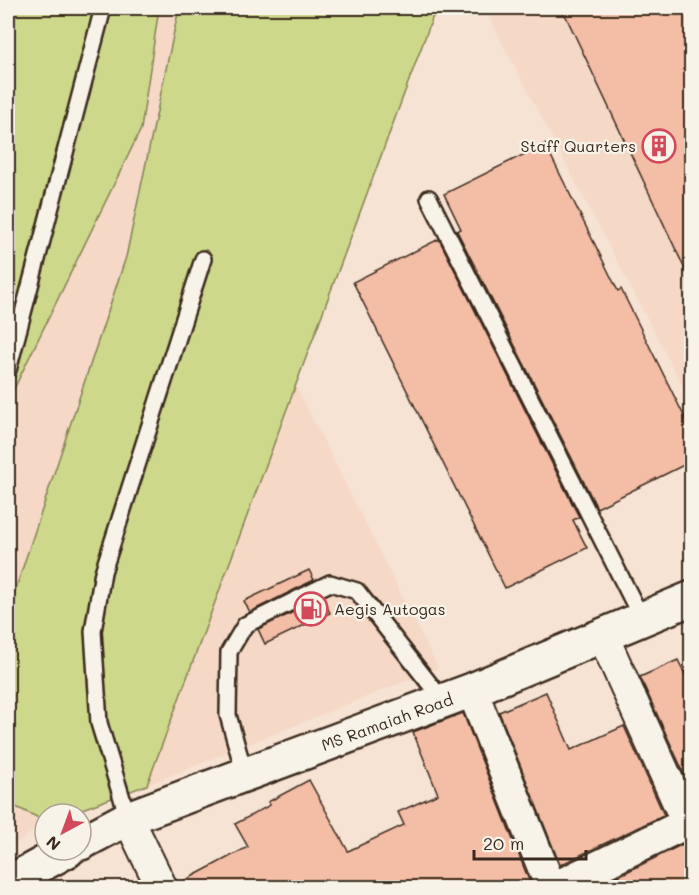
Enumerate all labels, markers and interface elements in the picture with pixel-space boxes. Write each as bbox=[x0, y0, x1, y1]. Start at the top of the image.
building icon: Staff Quarters bbox=[641, 128, 677, 164]
place label: Staff Quarters bbox=[520, 135, 636, 156]
fuel station icon: Aegis Autogas bbox=[293, 591, 329, 627]
place label: Aegis Autogas bbox=[334, 598, 445, 619]
street label: MS Ramaiah Road bbox=[318, 688, 456, 755]
north arrow bbox=[33, 802, 93, 862]
scale bar bbox=[474, 823, 586, 861]
text: 20 m bbox=[483, 831, 524, 855]
text: N bbox=[41, 832, 64, 856]

